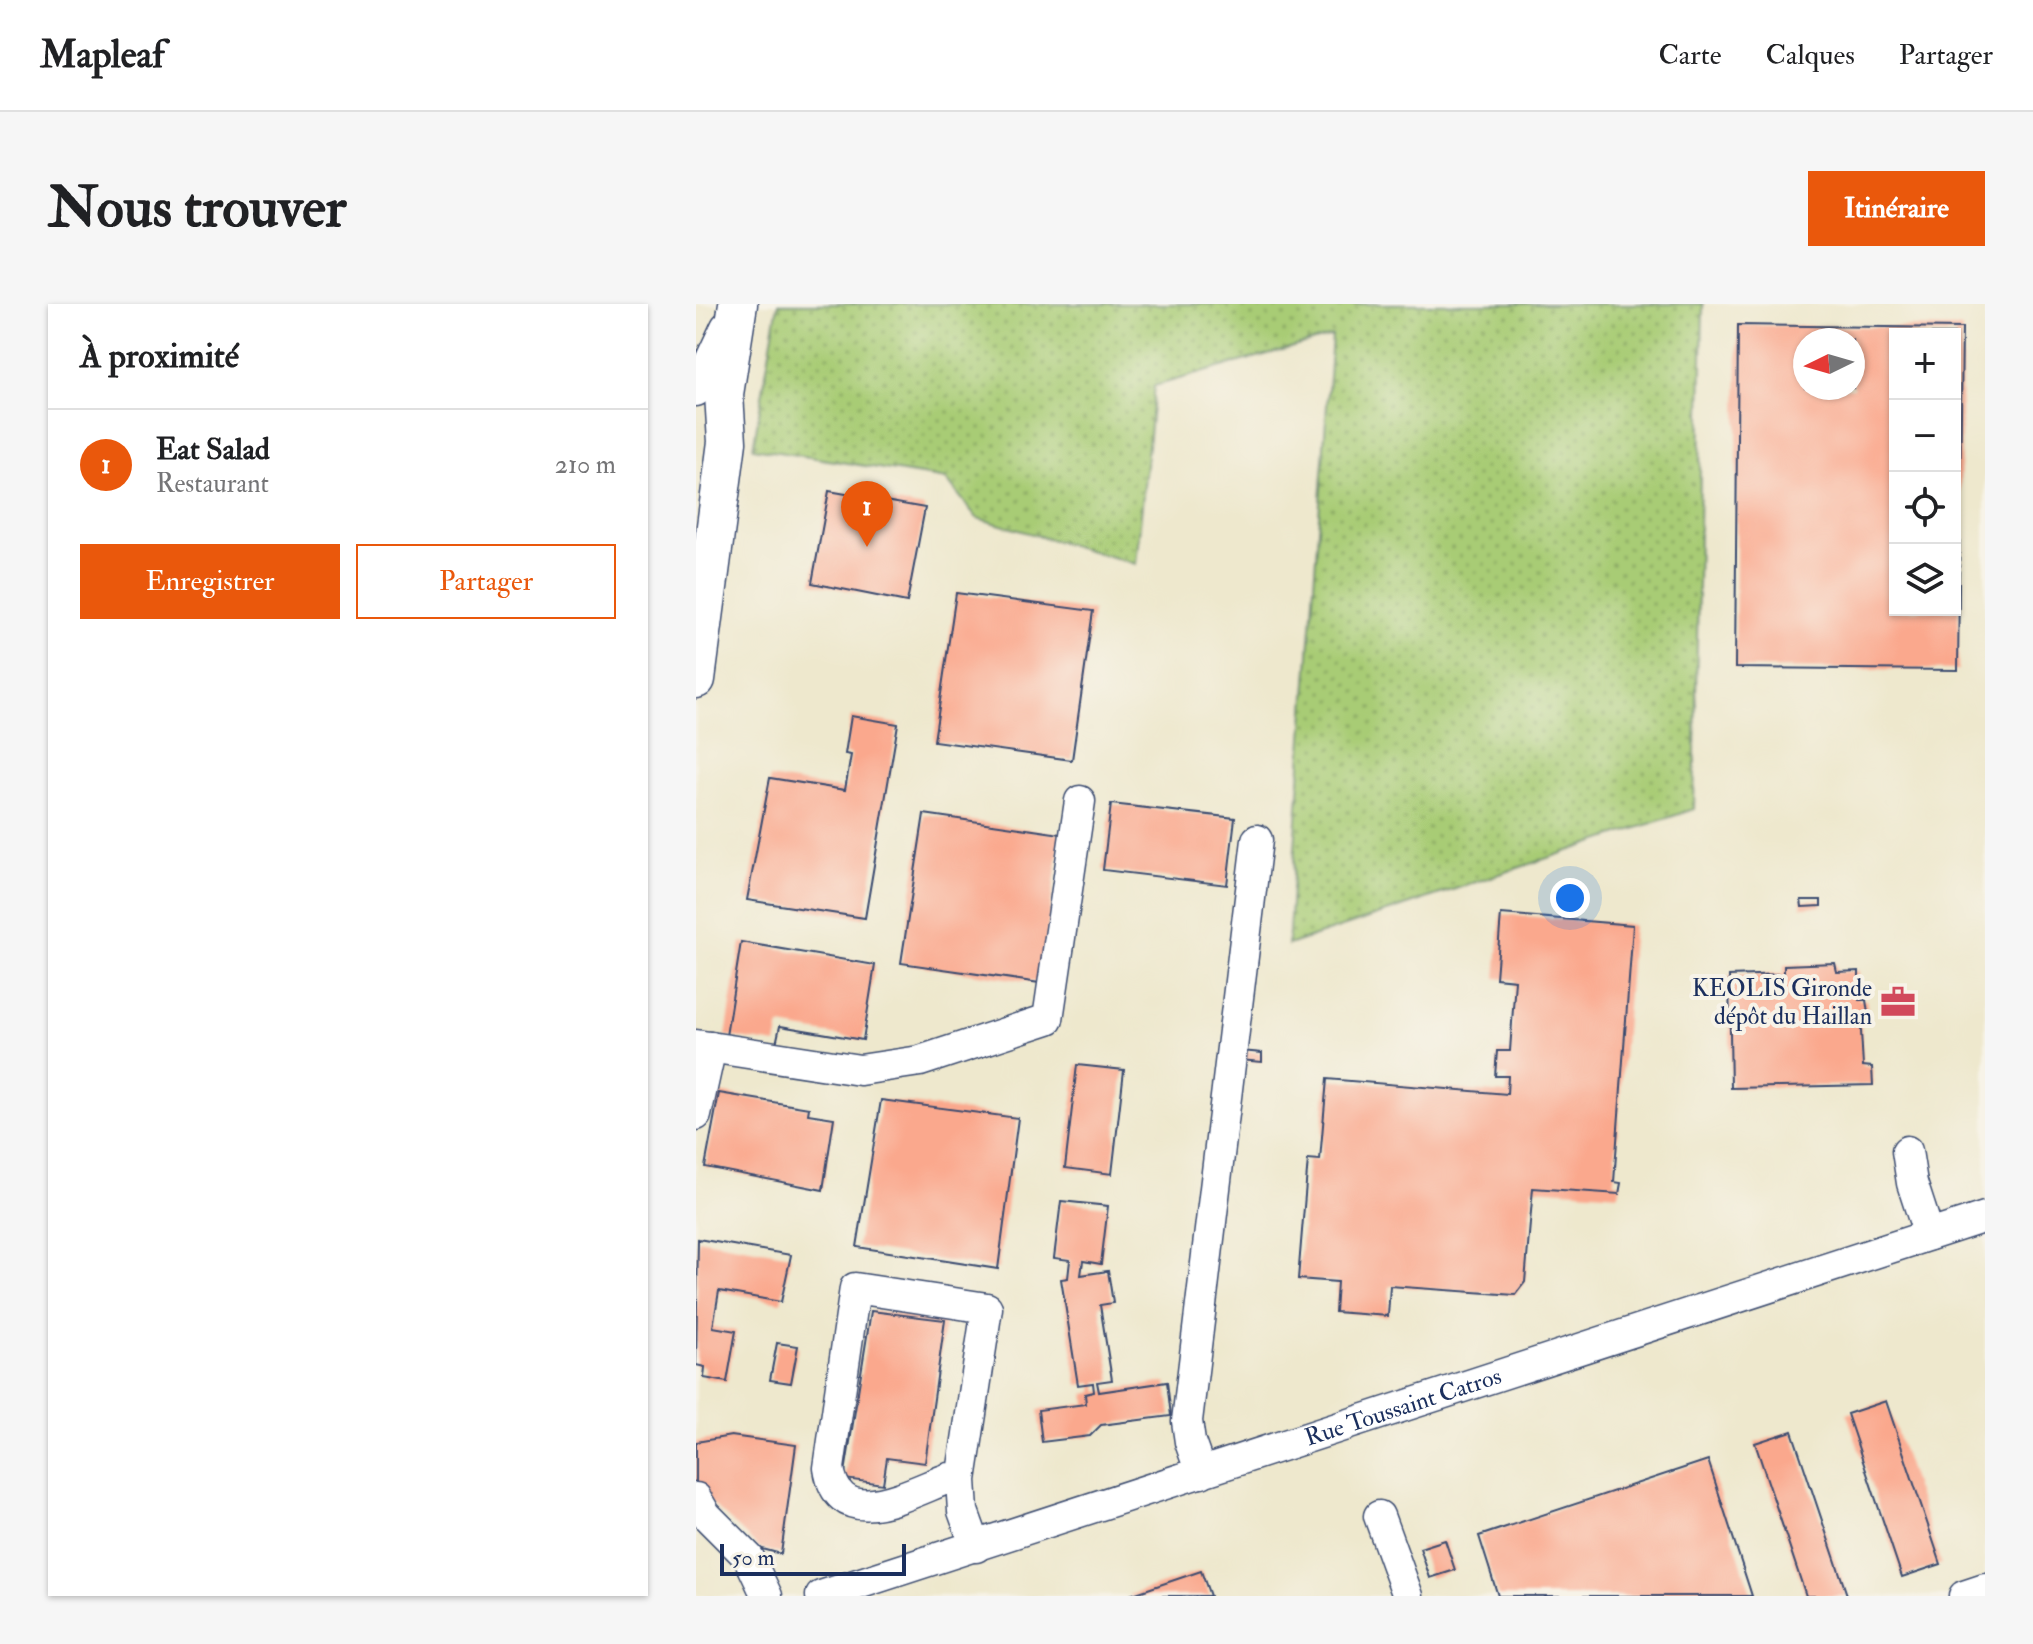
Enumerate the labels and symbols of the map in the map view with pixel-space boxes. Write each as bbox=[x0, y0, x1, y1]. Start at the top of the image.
north arrow bbox=[1793, 328, 1865, 400]
pin: 1 bbox=[841, 481, 893, 547]
your location bbox=[1550, 878, 1590, 918]
place label: KEOLIS Gironde dépôt du Haillan bbox=[1692, 973, 1872, 1032]
office icon: KEOLIS Gironde dépôt du Haillan bbox=[1879, 983, 1917, 1021]
street label: Rue Toussaint Catros bbox=[1301, 1361, 1505, 1453]
scale bar bbox=[720, 1540, 906, 1576]

